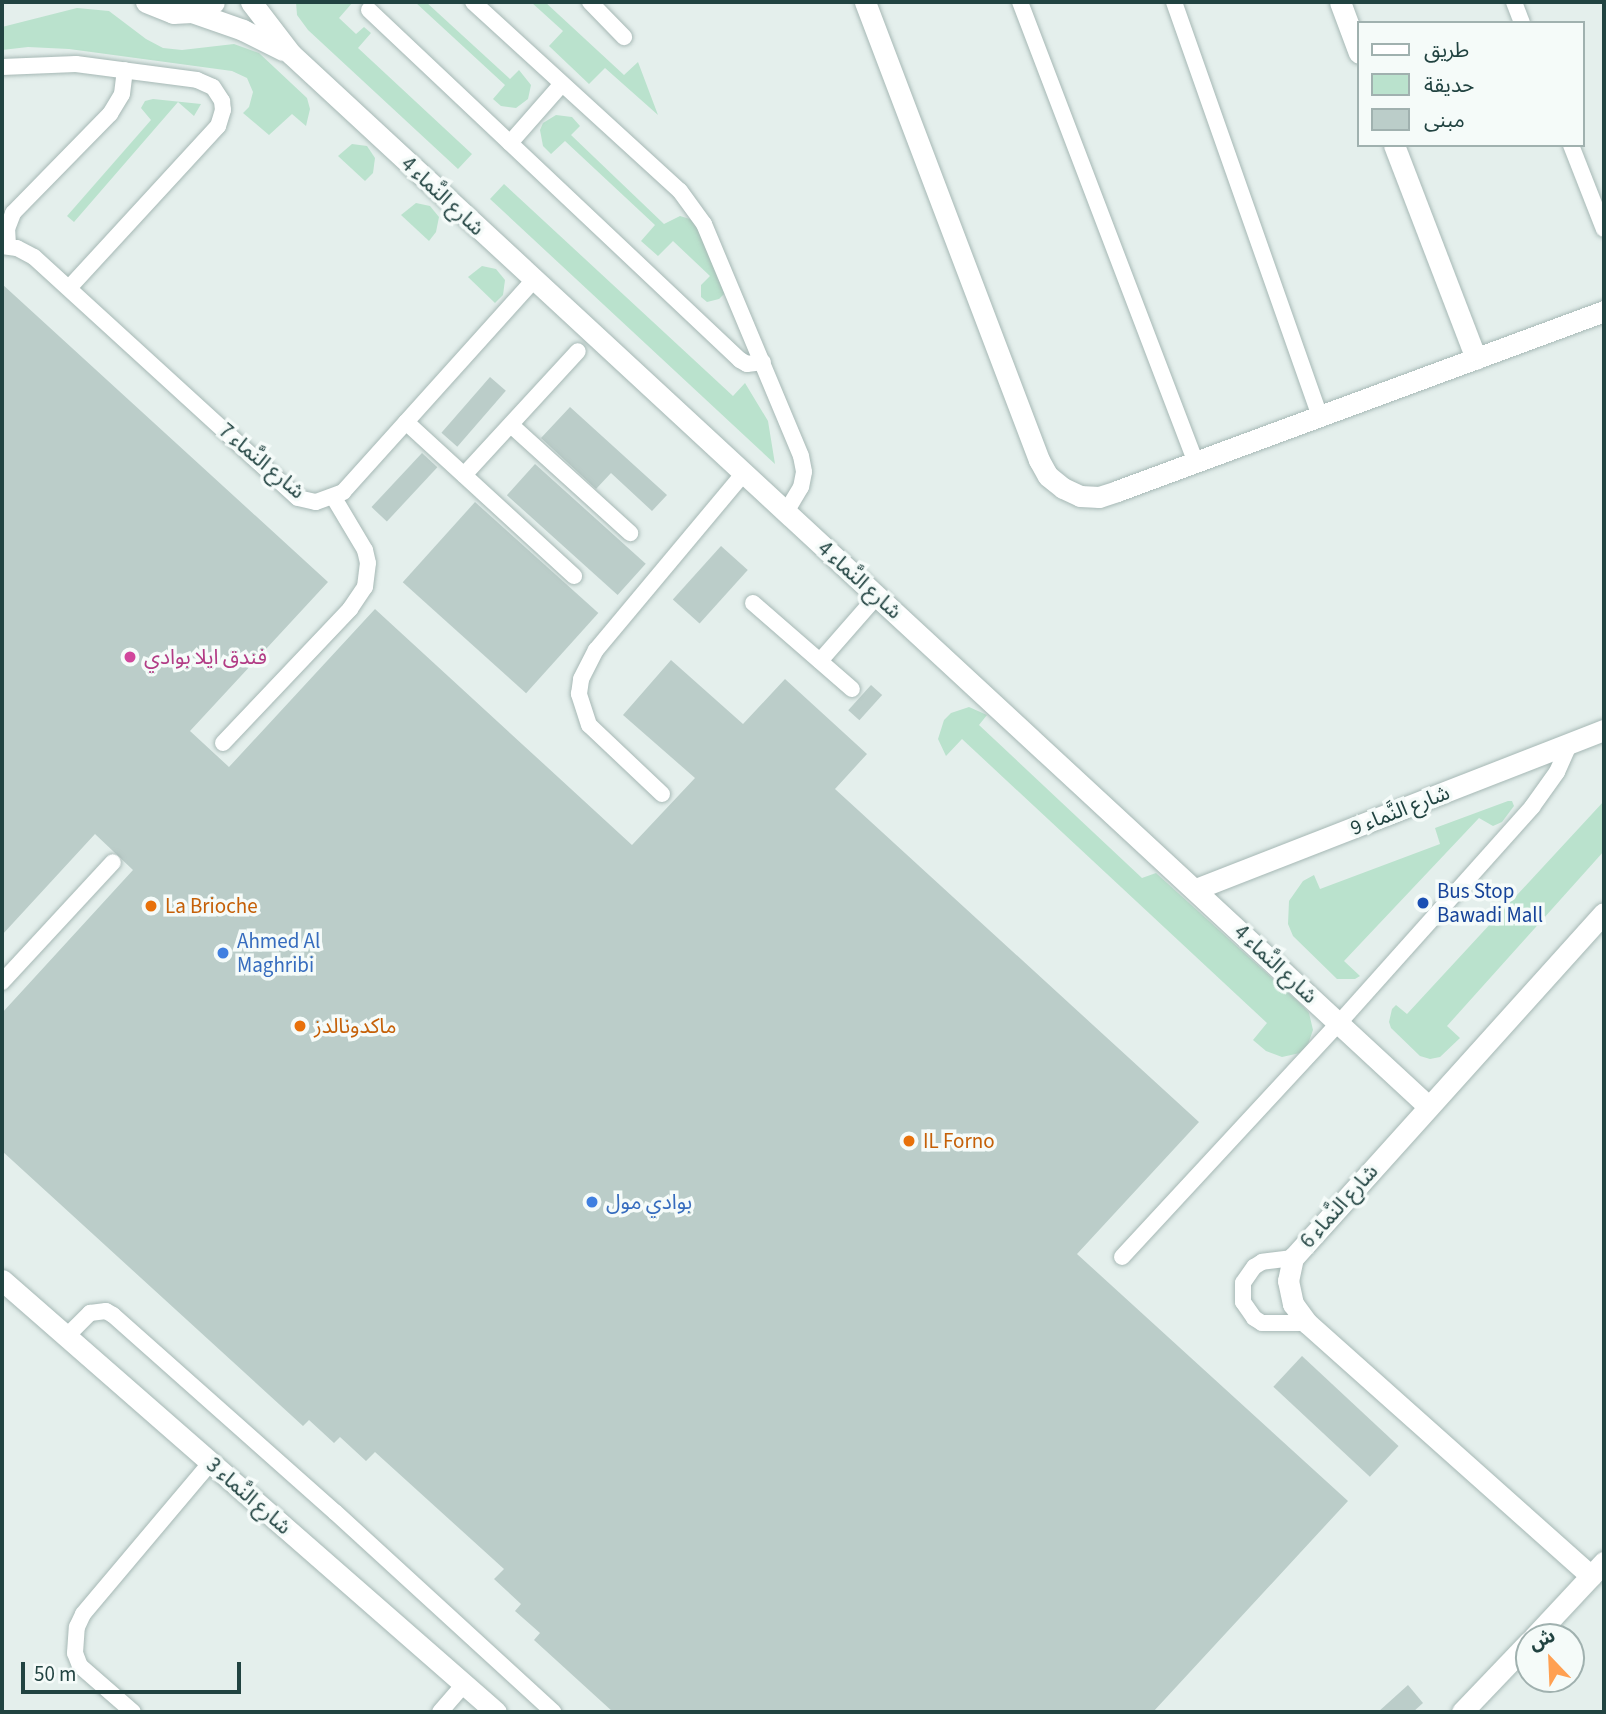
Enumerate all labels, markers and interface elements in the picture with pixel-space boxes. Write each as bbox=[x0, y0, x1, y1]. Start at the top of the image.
legend bbox=[1358, 21, 1585, 147]
text: طريق bbox=[1424, 35, 1469, 65]
text: حديقة bbox=[1424, 70, 1474, 100]
text: مبنى bbox=[1424, 105, 1465, 135]
street label: شارع النَّماء 4 bbox=[396, 151, 490, 241]
street label: شارع النَّماء 7 bbox=[214, 418, 310, 504]
street label: شارع النَّماء 4 bbox=[813, 536, 907, 624]
place label: فندق ايلا بوادي bbox=[144, 644, 267, 670]
marker: فندق ايلا بوادي bbox=[122, 649, 138, 665]
street label: شارع النَّماء 9 bbox=[1347, 780, 1453, 840]
place label: Bus Stop Bawadi Mall bbox=[1437, 878, 1543, 928]
place label: La Brioche bbox=[165, 893, 258, 919]
marker: Bus Stop Bawadi Mall bbox=[1415, 895, 1431, 911]
marker: La Brioche bbox=[143, 898, 159, 914]
street label: شارع النَّماء 4 bbox=[1229, 919, 1323, 1009]
place label: Ahmed Al Maghribi bbox=[237, 928, 320, 978]
marker: Ahmed Al Maghribi bbox=[215, 945, 231, 961]
place label: ماكدونالدز bbox=[314, 1013, 396, 1039]
marker: ماكدونالدز bbox=[292, 1018, 308, 1034]
place label: IL Forno bbox=[923, 1128, 995, 1154]
marker: IL Forno bbox=[901, 1133, 917, 1149]
street label: شارع النَّماء 6 bbox=[1295, 1159, 1383, 1253]
place label: بوادي مول bbox=[606, 1189, 692, 1215]
marker: بوادي مول bbox=[584, 1194, 600, 1210]
street label: شارع النَّماء 3 bbox=[201, 1452, 297, 1540]
north arrow bbox=[1515, 1623, 1585, 1693]
text: ش bbox=[1525, 1623, 1560, 1658]
scale bar bbox=[24, 1648, 245, 1692]
text: 50 m bbox=[34, 1659, 76, 1689]

